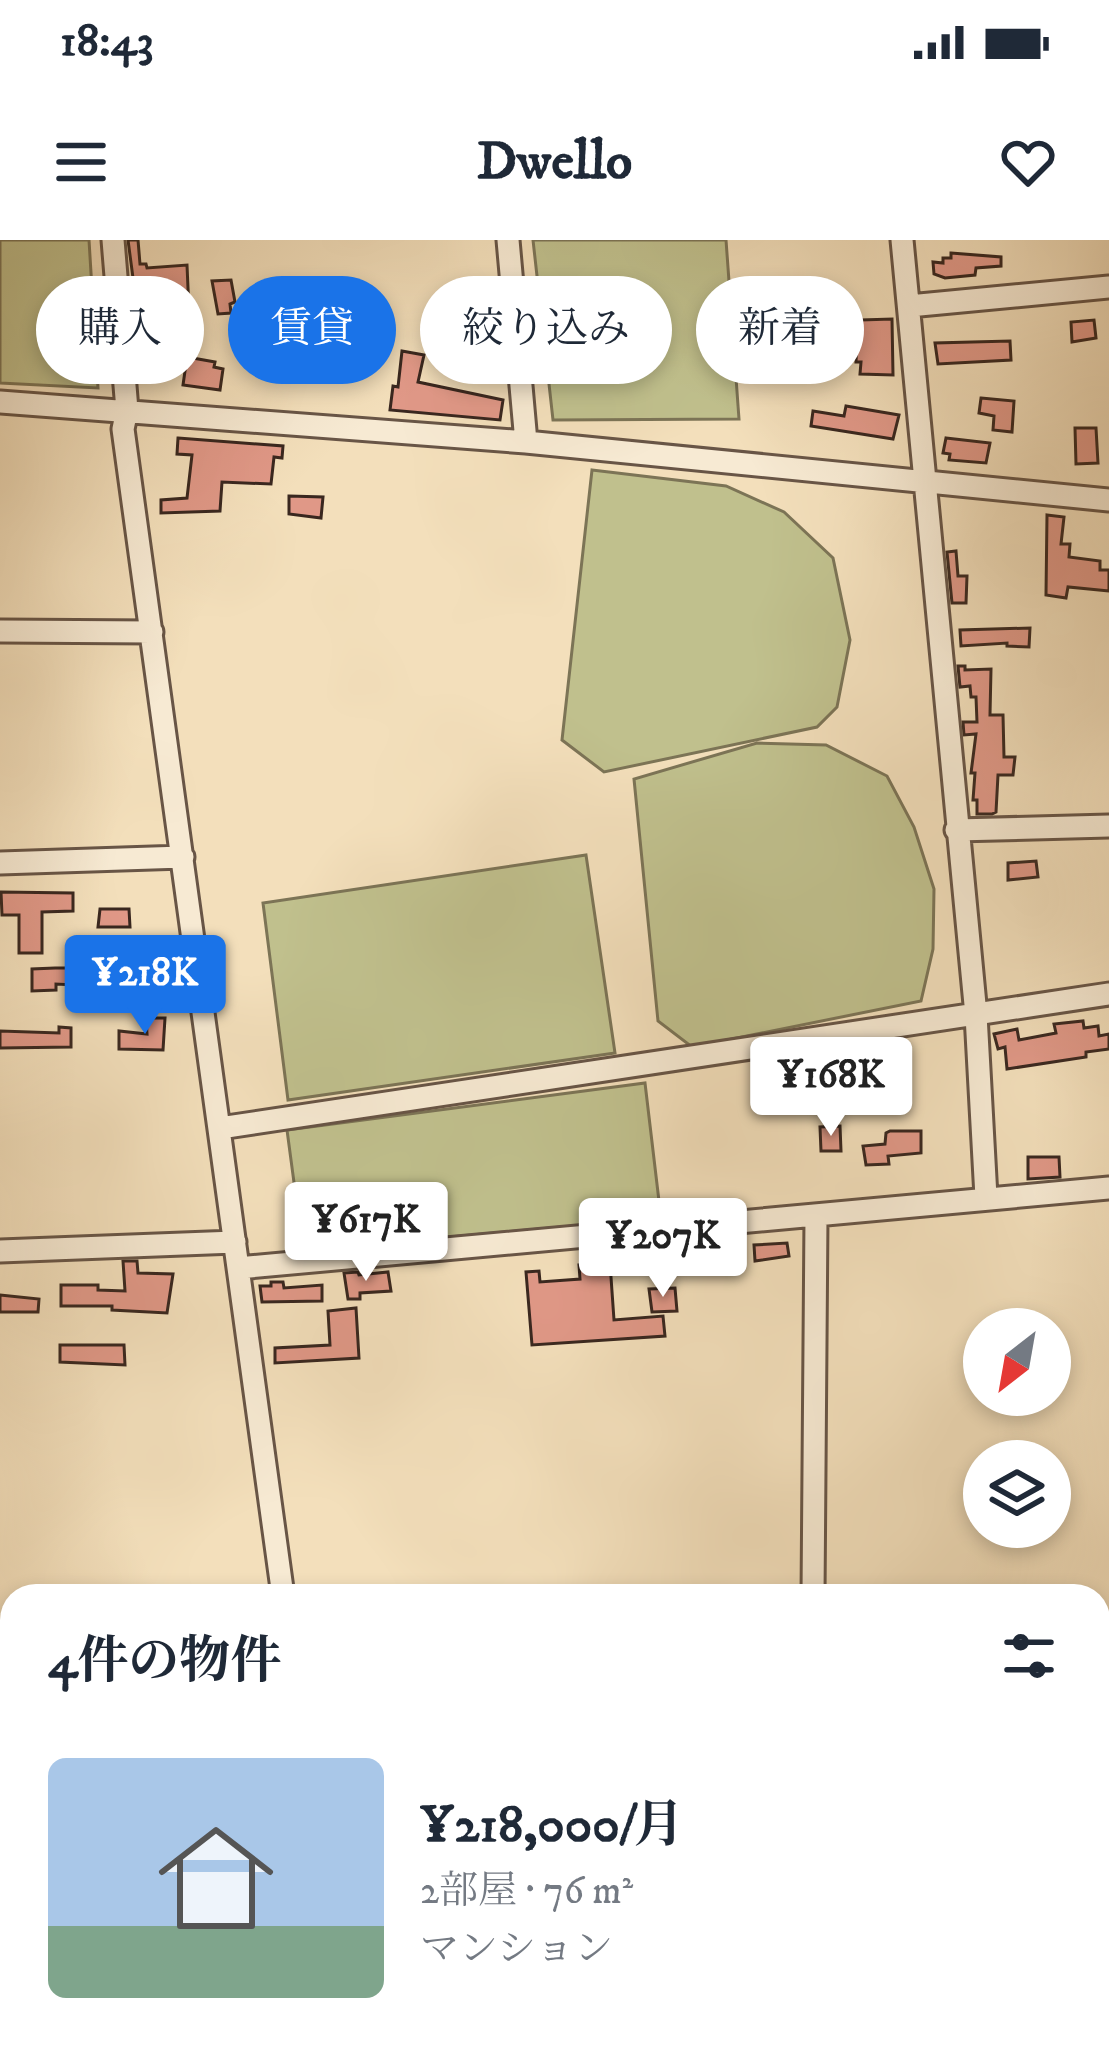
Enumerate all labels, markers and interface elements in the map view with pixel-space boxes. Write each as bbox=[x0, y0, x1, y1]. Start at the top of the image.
text: 18:43 bbox=[60, 14, 153, 70]
icon: menu bbox=[48, 129, 114, 195]
text: Dwello bbox=[477, 129, 632, 196]
icon: heart bbox=[995, 129, 1061, 195]
chip: 購入 bbox=[36, 276, 204, 384]
chip: 賃貸 bbox=[228, 276, 396, 384]
chip: 絞り込み bbox=[420, 276, 672, 384]
chip: 新着 bbox=[696, 276, 864, 384]
pin: ¥218K bbox=[61, 935, 229, 1037]
text: ¥218K bbox=[92, 949, 198, 998]
pin: ¥168K bbox=[747, 1037, 915, 1139]
text: ¥168K bbox=[777, 1051, 885, 1100]
pin: ¥617K bbox=[282, 1182, 450, 1284]
text: ¥617K bbox=[312, 1196, 420, 1245]
pin: ¥207K bbox=[579, 1198, 747, 1300]
text: ¥207K bbox=[606, 1212, 720, 1261]
north arrow bbox=[963, 1308, 1071, 1416]
map controls bbox=[963, 1308, 1071, 1548]
button: layers bbox=[963, 1440, 1071, 1548]
icon: filters bbox=[996, 1623, 1062, 1689]
text: 4件の物件 bbox=[48, 1630, 281, 1694]
text: ¥218,000/月 bbox=[420, 1794, 684, 1858]
icon: home bbox=[144, 1806, 288, 1950]
text: 2部屋 · 76 m² bbox=[420, 1867, 633, 1916]
text: マンション bbox=[420, 1925, 613, 1974]

